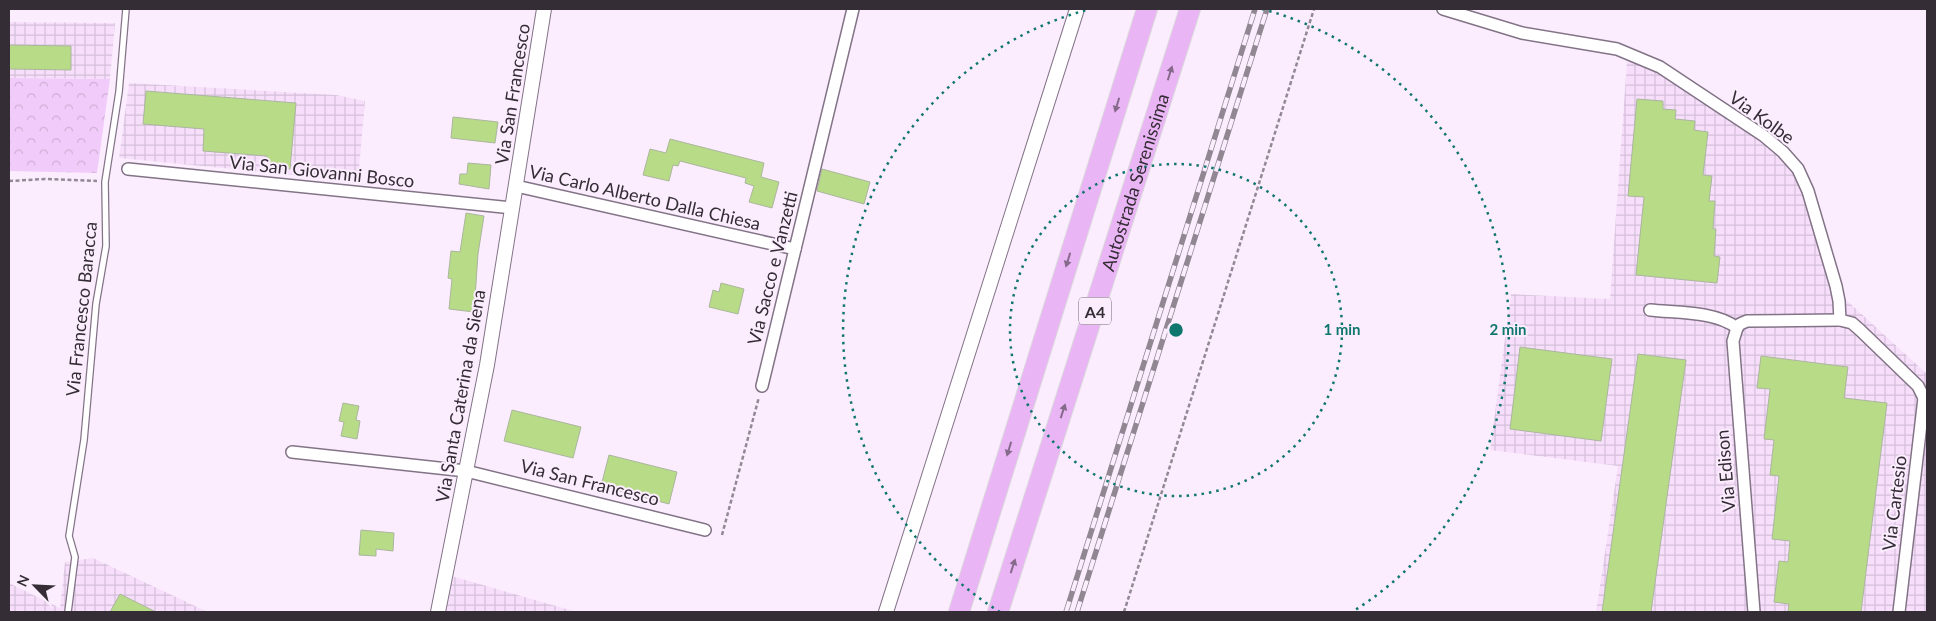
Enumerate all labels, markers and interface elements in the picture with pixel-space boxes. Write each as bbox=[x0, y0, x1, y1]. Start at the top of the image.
street label: Via San Francesco bbox=[490, 22, 534, 166]
one-way arrow bbox=[1166, 65, 1174, 80]
street label: Via Kolbe bbox=[1725, 86, 1799, 148]
street label: Autostrada Serenissima bbox=[1096, 91, 1173, 274]
one-way arrow bbox=[1112, 98, 1120, 113]
street label: Via San Giovanni Bosco bbox=[228, 150, 416, 192]
street label: Via Carlo Alberto Dalla Chiesa bbox=[527, 160, 763, 234]
street label: Via Sacco e Vanzetti bbox=[742, 189, 802, 347]
street label: Via Francesco Baracca bbox=[61, 221, 101, 397]
one-way arrow bbox=[1064, 253, 1071, 268]
street label: Via Santa Caterina da Siena bbox=[430, 288, 490, 504]
road number: A4 bbox=[1079, 298, 1111, 324]
text: 1 min bbox=[1323, 320, 1361, 338]
text: 2 min bbox=[1489, 320, 1527, 338]
centre of rings bbox=[1167, 321, 1185, 339]
one-way arrow bbox=[1059, 403, 1067, 418]
street label: Via Edison bbox=[1710, 429, 1740, 513]
one-way arrow bbox=[1005, 442, 1013, 457]
street label: Via San Francesco bbox=[518, 454, 662, 510]
street label: Via Cartesio bbox=[1877, 454, 1911, 552]
one-way arrow bbox=[1010, 558, 1018, 573]
north arrow bbox=[10, 561, 60, 611]
text: N bbox=[13, 572, 33, 589]

